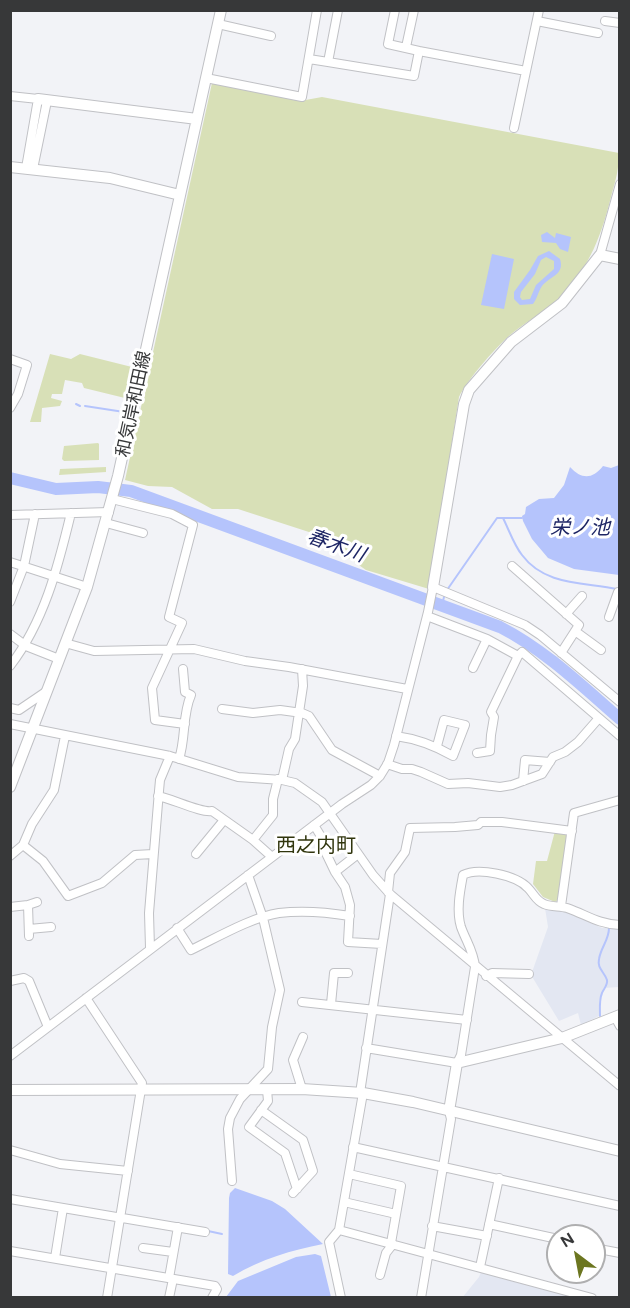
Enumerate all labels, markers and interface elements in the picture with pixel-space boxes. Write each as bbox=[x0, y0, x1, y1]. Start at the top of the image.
street label: 和気岸和田線 bbox=[112, 349, 156, 459]
water label: 栄ノ池 bbox=[550, 516, 610, 540]
water label: 春木川 bbox=[304, 524, 368, 568]
district label: 西之内町 bbox=[276, 834, 356, 858]
north arrow bbox=[546, 1224, 606, 1284]
text: N bbox=[557, 1229, 578, 1251]

